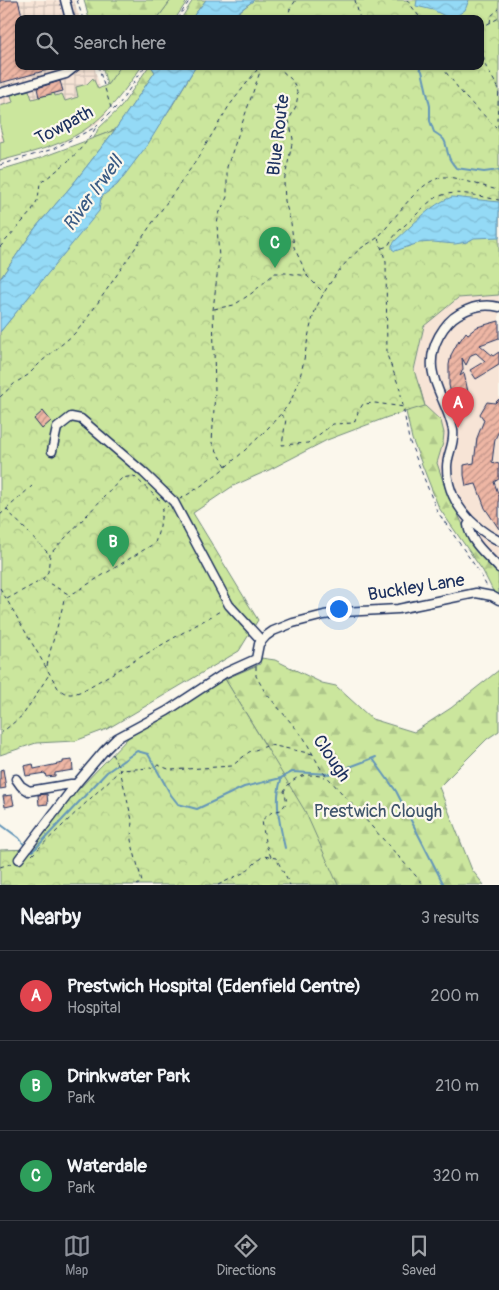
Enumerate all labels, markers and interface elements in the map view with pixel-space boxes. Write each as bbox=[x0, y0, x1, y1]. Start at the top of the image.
search box bbox=[15, 15, 484, 70]
icon: search bbox=[33, 29, 61, 57]
text: Search here bbox=[73, 31, 166, 55]
street label: Blue Route bbox=[262, 93, 295, 177]
street label: Towpath bbox=[31, 101, 97, 150]
water label: River Irwell bbox=[57, 149, 130, 236]
pin: C bbox=[259, 227, 291, 268]
pin: A bbox=[442, 387, 474, 428]
pin: B bbox=[97, 526, 129, 567]
street label: Buckley Lane bbox=[366, 568, 466, 606]
your location bbox=[326, 596, 352, 622]
street label: Clough bbox=[308, 730, 356, 786]
park label: Prestwich Clough bbox=[314, 800, 442, 823]
text: Nearby bbox=[20, 904, 81, 931]
text: 3 results bbox=[421, 908, 479, 928]
text: Prestwich Hospital (Edenfield Centre) bbox=[67, 974, 361, 998]
text: A bbox=[31, 986, 41, 1006]
text: 200 m bbox=[431, 986, 479, 1006]
text: Hospital bbox=[67, 998, 121, 1018]
text: Drinkwater Park bbox=[67, 1064, 190, 1088]
text: B bbox=[31, 1076, 41, 1096]
text: 210 m bbox=[435, 1076, 479, 1096]
text: Park bbox=[67, 1088, 95, 1108]
text: Waterdale bbox=[67, 1154, 147, 1178]
text: C bbox=[31, 1166, 41, 1186]
text: 320 m bbox=[433, 1166, 479, 1186]
text: Park bbox=[67, 1178, 95, 1198]
tab: Map bbox=[63, 1232, 91, 1279]
tab: Directions bbox=[216, 1232, 276, 1279]
tab: Saved bbox=[401, 1232, 436, 1279]

